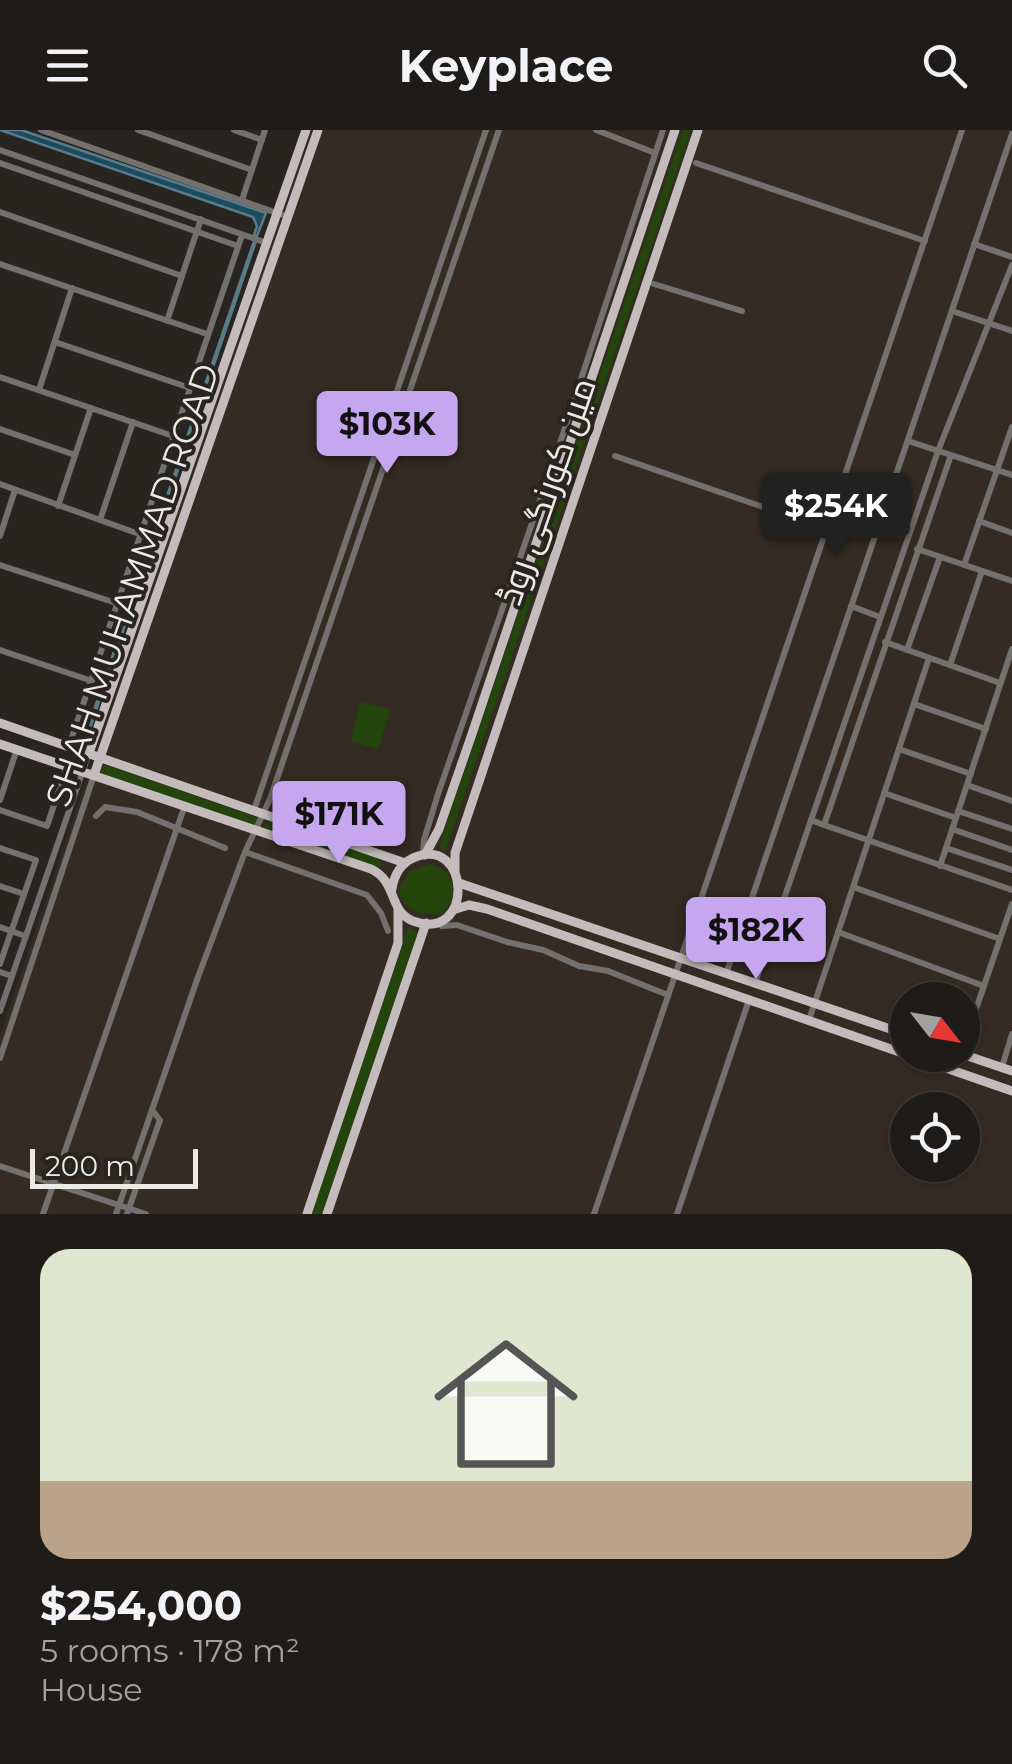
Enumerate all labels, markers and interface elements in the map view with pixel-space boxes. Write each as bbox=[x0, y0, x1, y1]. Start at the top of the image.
icon: menu bbox=[40, 38, 95, 93]
text: Keyplace bbox=[399, 38, 613, 93]
icon: search bbox=[917, 38, 972, 93]
street label: SHAH MUHAMMAD ROAD bbox=[36, 358, 228, 812]
street label: مین کورنگی روڈ bbox=[487, 372, 605, 610]
pin: $103K bbox=[317, 391, 457, 476]
text: $103K bbox=[339, 404, 435, 443]
pin: $254K bbox=[766, 473, 906, 558]
text: $254K bbox=[784, 486, 888, 525]
pin: $171K bbox=[269, 781, 409, 866]
text: $171K bbox=[294, 794, 384, 833]
pin: $182K bbox=[686, 897, 826, 982]
text: $182K bbox=[708, 910, 804, 949]
north arrow bbox=[890, 982, 980, 1072]
map controls bbox=[890, 982, 980, 1182]
button: locate bbox=[890, 1092, 980, 1182]
scale bar bbox=[30, 1144, 198, 1188]
text: 200 m bbox=[45, 1149, 135, 1183]
icon: home bbox=[416, 1314, 596, 1494]
text: $254,000 bbox=[40, 1579, 242, 1631]
text: 5 rooms · 178 m² bbox=[40, 1631, 300, 1670]
text: House bbox=[40, 1670, 143, 1709]

